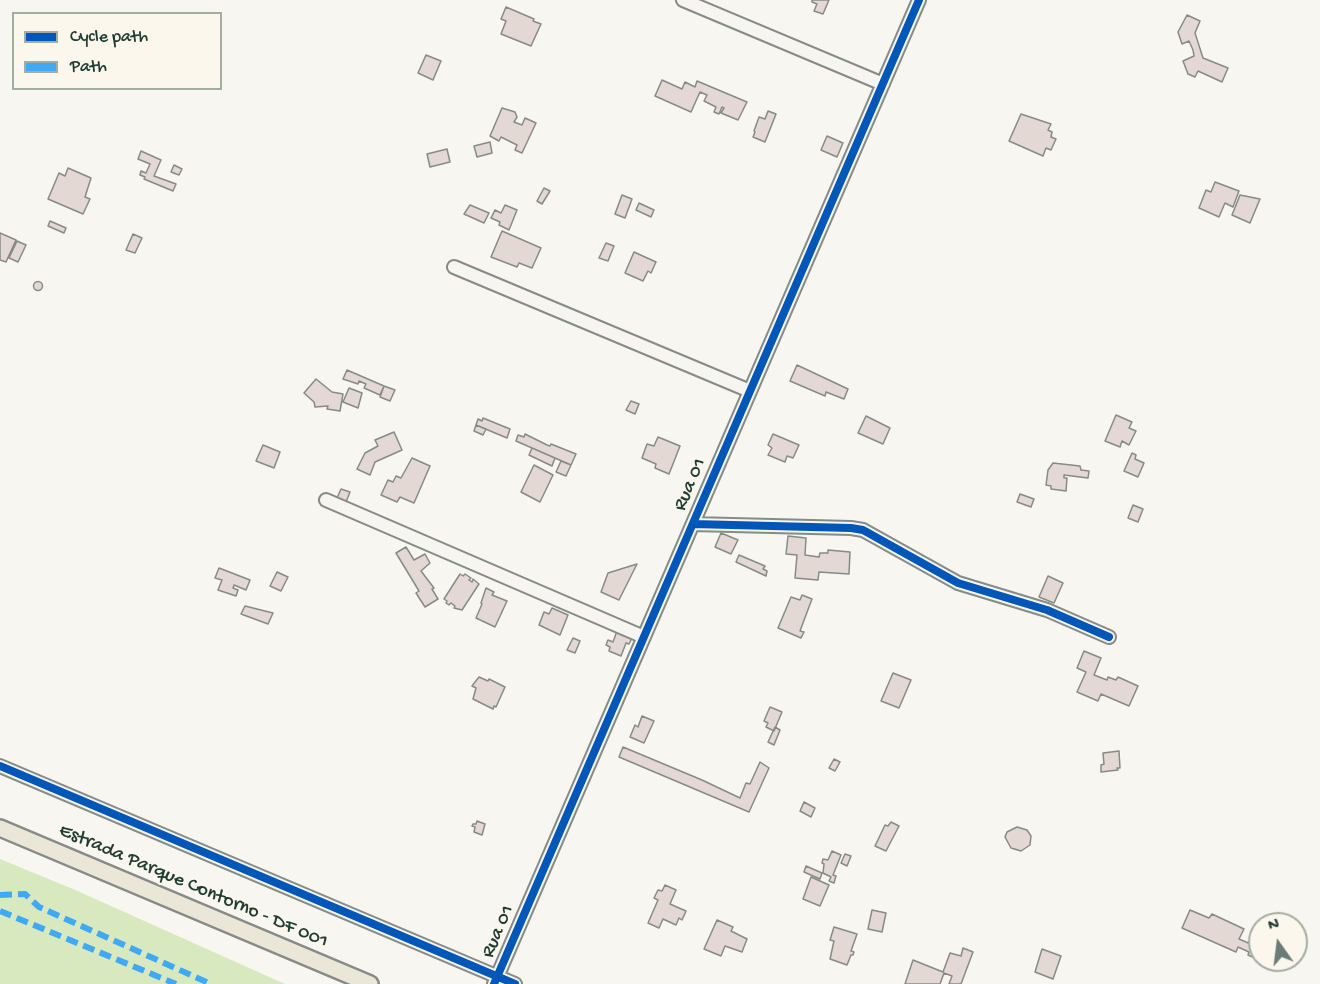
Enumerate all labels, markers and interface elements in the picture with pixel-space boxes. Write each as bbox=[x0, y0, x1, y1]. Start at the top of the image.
legend bbox=[12, 12, 222, 90]
text: Cycle path bbox=[70, 27, 148, 48]
text: Path bbox=[70, 57, 107, 78]
street label: Rua 01 bbox=[669, 455, 713, 515]
street label: Estrada Parque Contorno - DF 001 bbox=[55, 819, 331, 955]
street label: Rua 01 bbox=[477, 902, 521, 962]
north arrow bbox=[1248, 912, 1308, 972]
text: N bbox=[1267, 916, 1281, 936]

